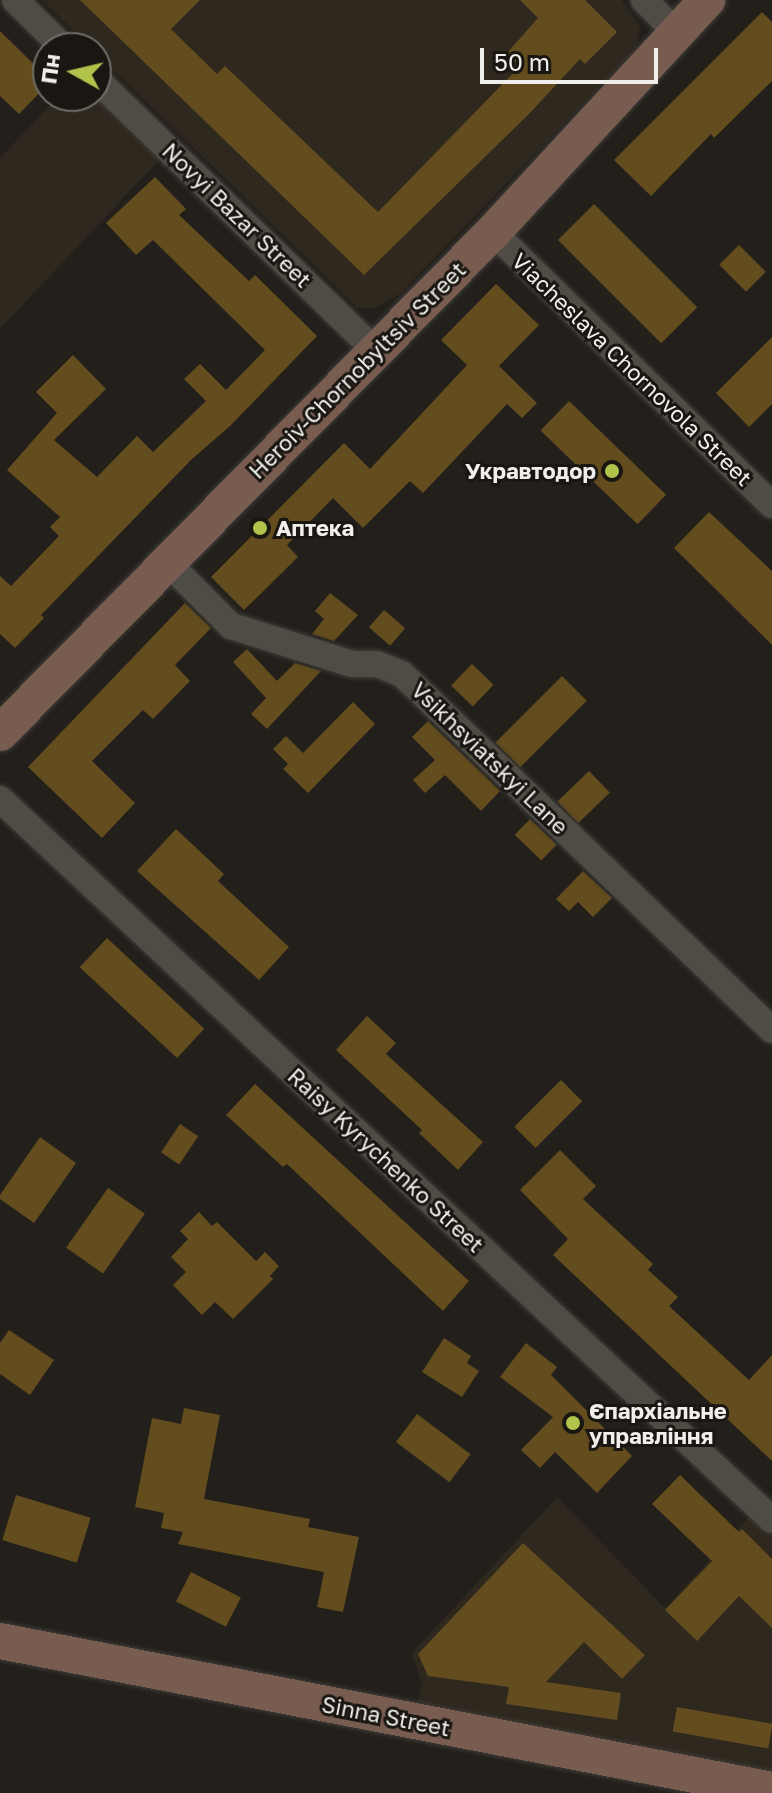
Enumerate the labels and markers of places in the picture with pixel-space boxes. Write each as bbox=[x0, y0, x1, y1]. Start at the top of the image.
place label: Укравтодор bbox=[465, 458, 596, 484]
marker: Укравтодор bbox=[603, 462, 621, 480]
place label: Аптека bbox=[276, 515, 354, 541]
marker: Аптека bbox=[251, 519, 269, 537]
place label: Єпархіальне управління bbox=[589, 1397, 727, 1448]
marker: Єпархіальне управління bbox=[564, 1414, 582, 1432]

